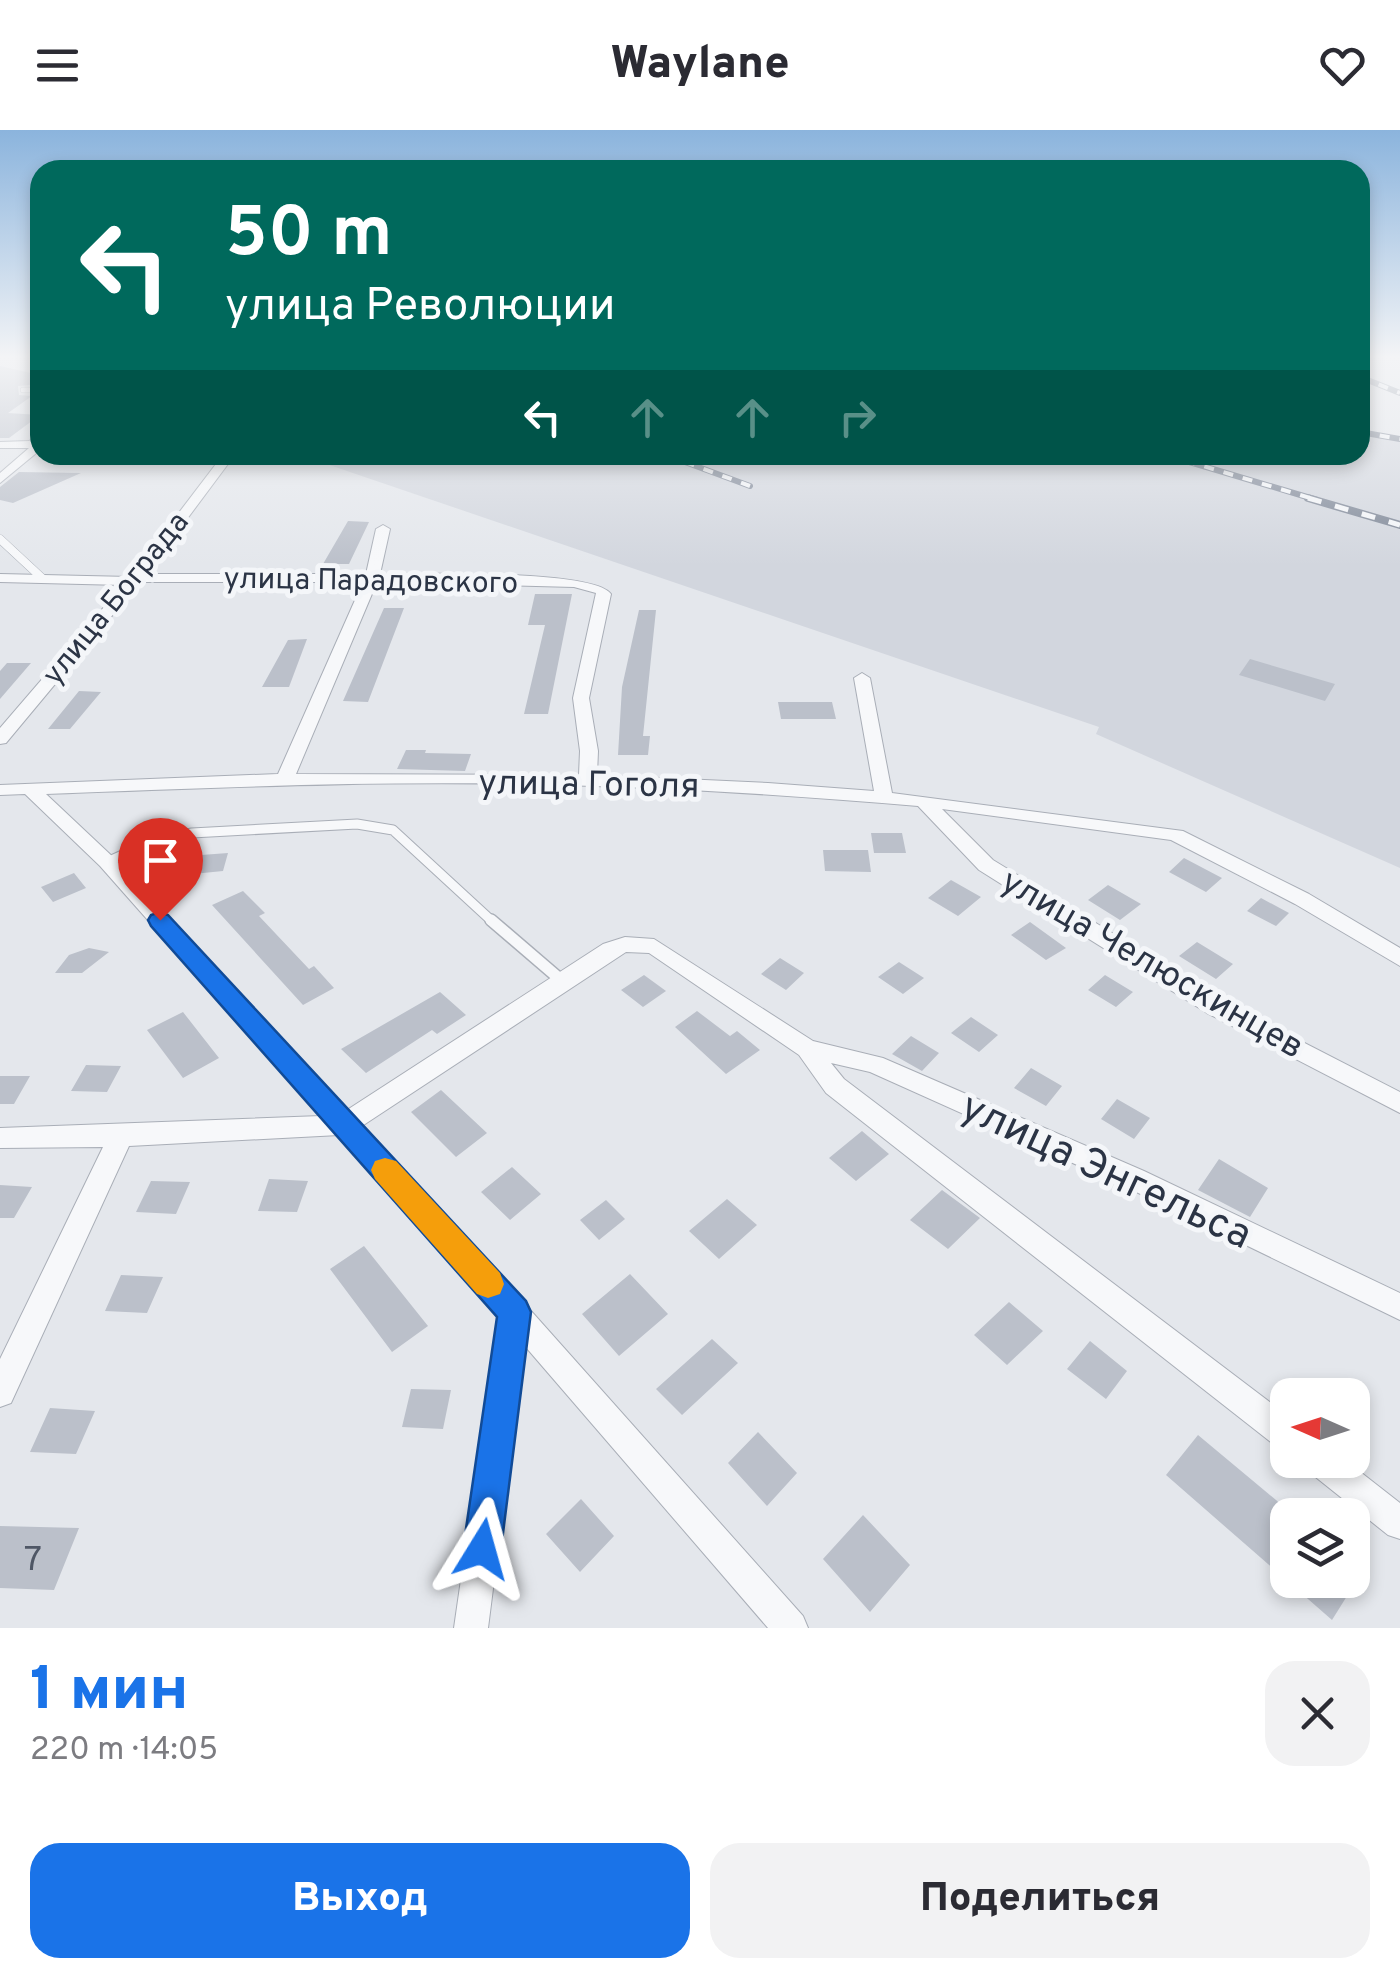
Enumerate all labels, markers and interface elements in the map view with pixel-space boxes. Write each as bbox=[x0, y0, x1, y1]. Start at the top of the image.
text: Waylane bbox=[610, 37, 790, 94]
icon: menu bbox=[30, 38, 85, 93]
icon: heart bbox=[1315, 38, 1370, 93]
text: 50 m bbox=[225, 192, 392, 281]
icon: left bbox=[60, 200, 190, 330]
text: улица Революции bbox=[225, 279, 615, 336]
icon: left bbox=[515, 390, 570, 445]
icon: ahead bbox=[620, 390, 675, 445]
icon: ahead bbox=[725, 390, 780, 445]
icon: right bbox=[830, 390, 885, 445]
street label: улица Бограда bbox=[36, 505, 198, 694]
street label: улица Парадовского bbox=[223, 561, 518, 604]
street label: улица Гоголя bbox=[478, 762, 700, 810]
pin bbox=[118, 818, 203, 921]
icon: arrive bbox=[133, 833, 188, 888]
street label: улица Челюскинцев bbox=[992, 861, 1311, 1070]
street label: улица Энгельса bbox=[951, 1082, 1259, 1264]
north arrow bbox=[1270, 1378, 1370, 1478]
map controls bbox=[1270, 1378, 1370, 1598]
position arrow bbox=[430, 1497, 534, 1601]
button: layers bbox=[1270, 1498, 1370, 1598]
house number: 7 bbox=[24, 1539, 42, 1583]
text: 1 мин bbox=[30, 1655, 188, 1731]
button: close bbox=[1265, 1661, 1370, 1766]
text: 220 m · 14:05 bbox=[30, 1731, 218, 1771]
button: Выход bbox=[30, 1843, 690, 1958]
button: Поделиться bbox=[710, 1843, 1370, 1958]

